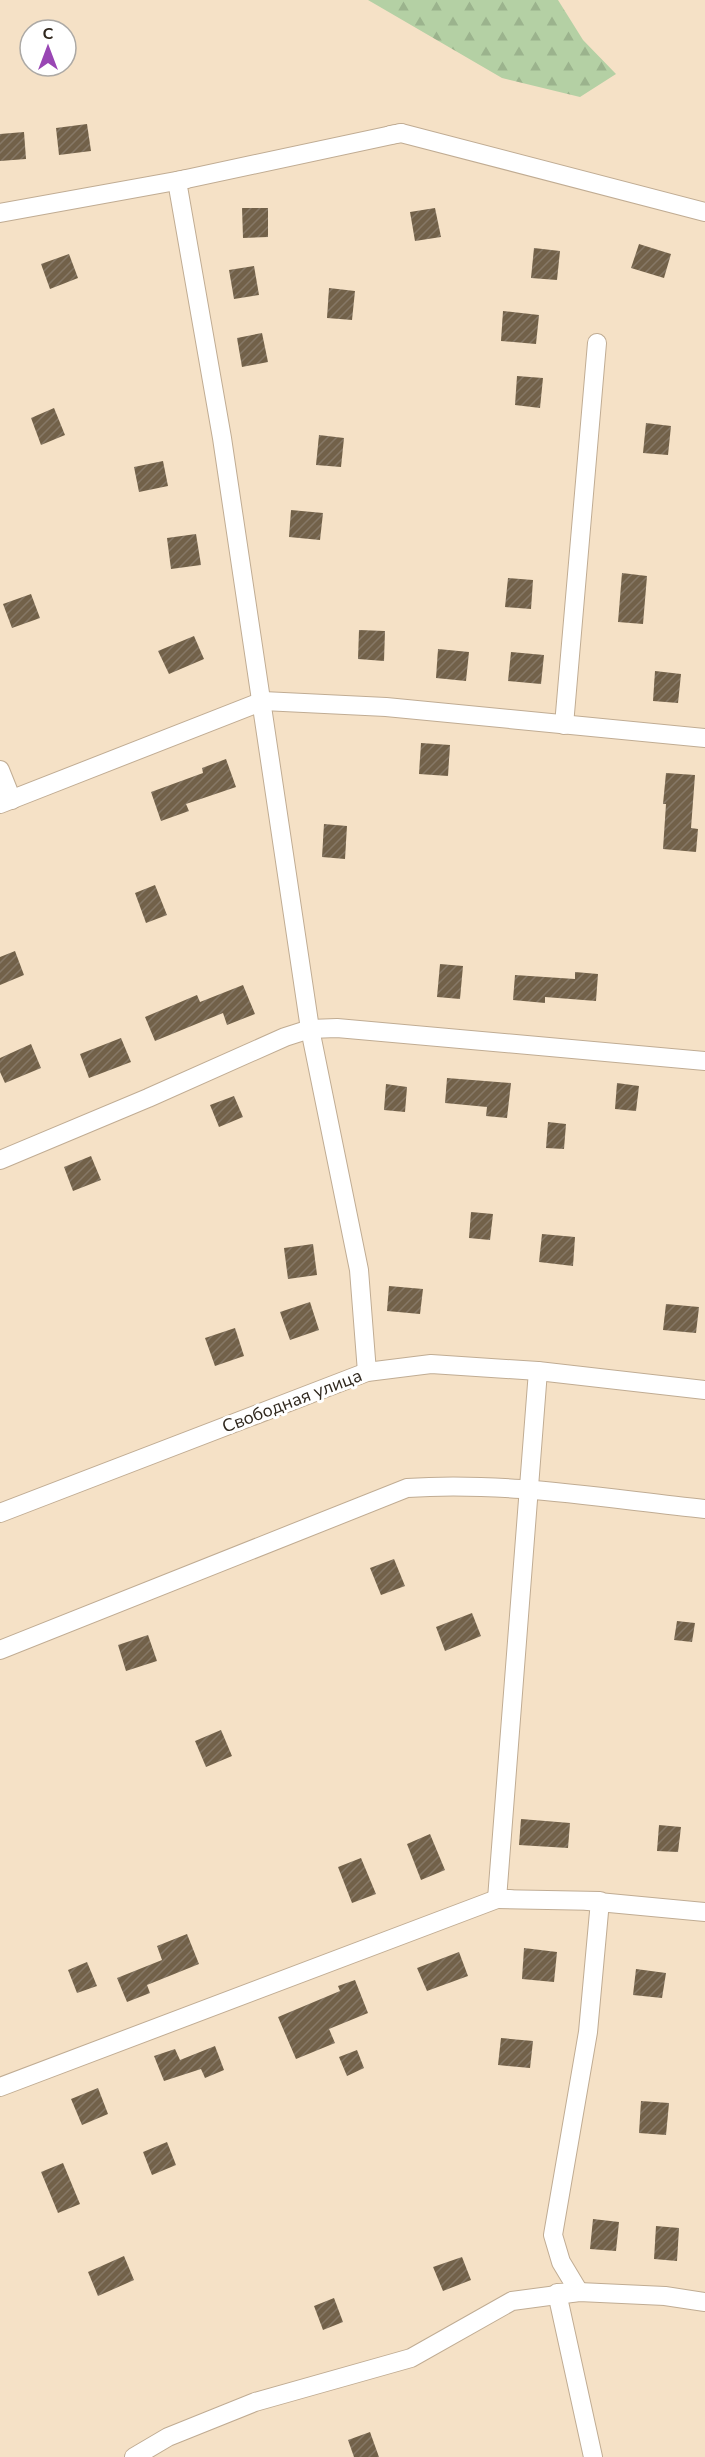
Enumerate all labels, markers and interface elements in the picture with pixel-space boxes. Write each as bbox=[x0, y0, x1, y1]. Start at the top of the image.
north arrow bbox=[18, 18, 78, 78]
text: С bbox=[43, 23, 54, 45]
street label: Свободная улица bbox=[219, 1363, 365, 1439]

